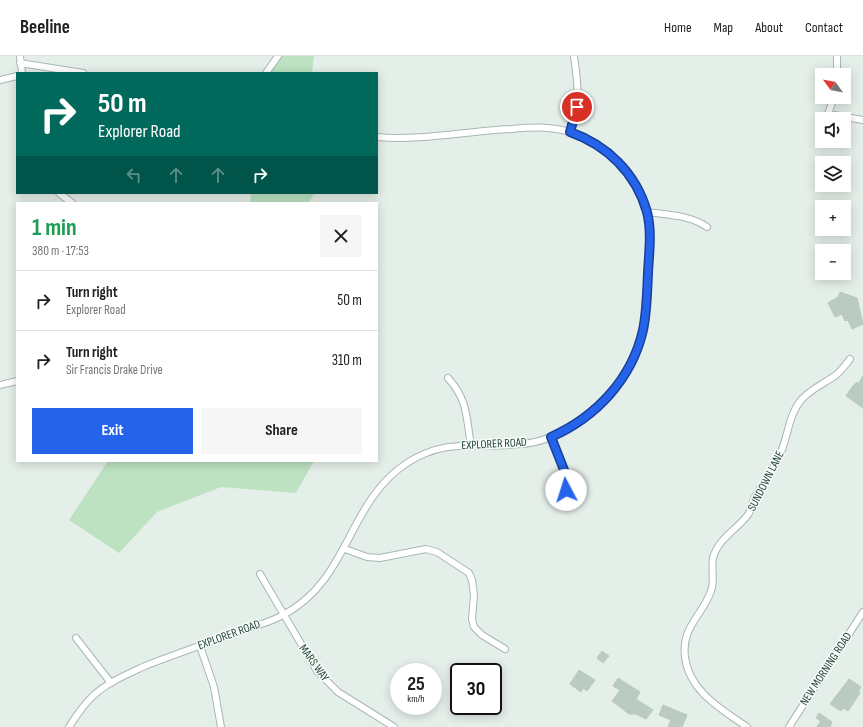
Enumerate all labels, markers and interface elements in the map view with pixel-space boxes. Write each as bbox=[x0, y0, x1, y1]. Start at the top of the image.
text: Beeline bbox=[20, 16, 70, 39]
text: Home bbox=[664, 19, 692, 36]
text: Map bbox=[714, 19, 733, 36]
text: About bbox=[755, 19, 783, 36]
text: Contact bbox=[805, 19, 843, 36]
north arrow bbox=[815, 68, 851, 104]
map controls bbox=[815, 68, 851, 280]
text: 50 m bbox=[98, 87, 147, 120]
icon: right bbox=[32, 88, 84, 140]
pin bbox=[560, 90, 594, 124]
icon: arrive bbox=[566, 96, 588, 118]
button: sound bbox=[815, 112, 851, 148]
text: Explorer Road bbox=[98, 121, 181, 142]
button: layers bbox=[815, 156, 851, 192]
icon: left bbox=[123, 164, 145, 186]
icon: ahead bbox=[165, 164, 187, 186]
icon: ahead bbox=[207, 164, 229, 186]
icon: right bbox=[249, 164, 271, 186]
button: + bbox=[815, 200, 851, 236]
text: 1 min bbox=[32, 213, 77, 242]
button: close bbox=[320, 215, 362, 257]
text: 380 m · 17:53 bbox=[32, 243, 89, 259]
button: − bbox=[815, 244, 851, 280]
text: Turn right bbox=[66, 283, 118, 302]
icon: right bbox=[32, 290, 54, 312]
text: 50 m bbox=[337, 291, 362, 310]
text: Explorer Road bbox=[66, 302, 126, 318]
text: Turn right bbox=[66, 343, 118, 362]
icon: right bbox=[32, 350, 54, 372]
text: 310 m bbox=[332, 351, 362, 370]
text: Sir Francis Drake Drive bbox=[66, 362, 163, 378]
button: Exit bbox=[32, 408, 193, 454]
button: Share bbox=[201, 408, 362, 454]
street label: EXPLORER ROAD bbox=[461, 435, 527, 453]
street label: SUNDOWN LANE bbox=[744, 448, 788, 514]
position arrow bbox=[545, 469, 587, 511]
street label: EXPLORER ROAD bbox=[196, 617, 262, 653]
street label: NEW MORNING ROAD bbox=[797, 629, 855, 708]
street label: MARS WAY bbox=[296, 642, 332, 684]
speed limit sign: 30 bbox=[450, 663, 502, 715]
text: 25 bbox=[407, 672, 425, 696]
text: km/h bbox=[407, 693, 425, 705]

